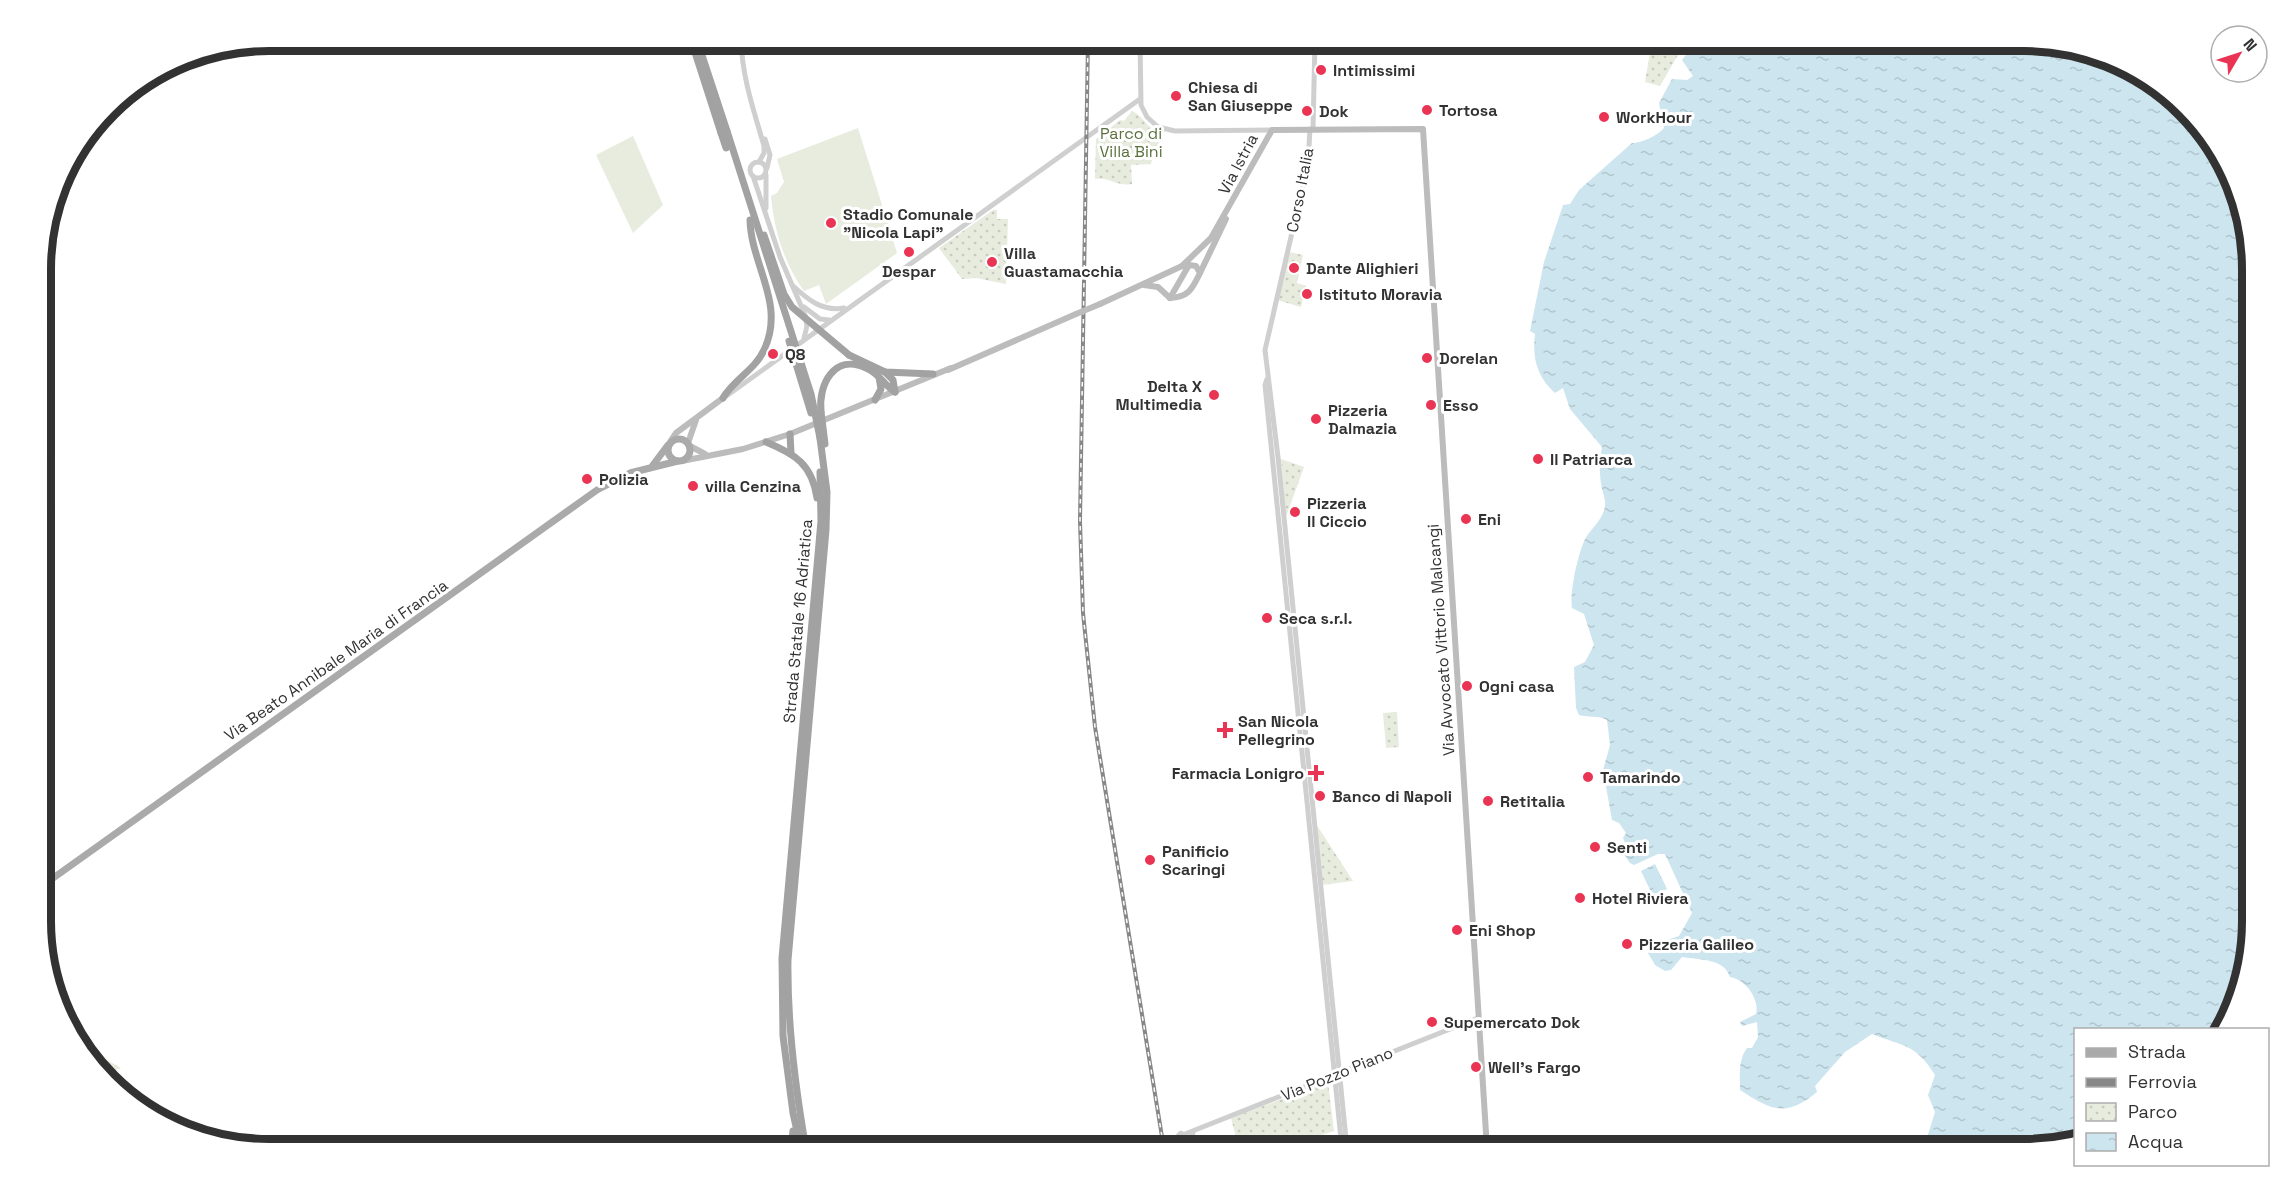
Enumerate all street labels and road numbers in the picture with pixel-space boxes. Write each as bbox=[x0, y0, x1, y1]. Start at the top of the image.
street label: Via Istria bbox=[1213, 130, 1263, 198]
street label: Corso Italia bbox=[1281, 146, 1319, 234]
street label: Strada Statale 16 Adriatica bbox=[779, 518, 817, 724]
street label: Via Avvocato Vittorio Malcangi bbox=[1422, 523, 1460, 757]
street label: Via Beato Annibale Maria di Francia bbox=[220, 575, 452, 745]
street label: Via Pozzo Piano bbox=[1278, 1042, 1396, 1106]

